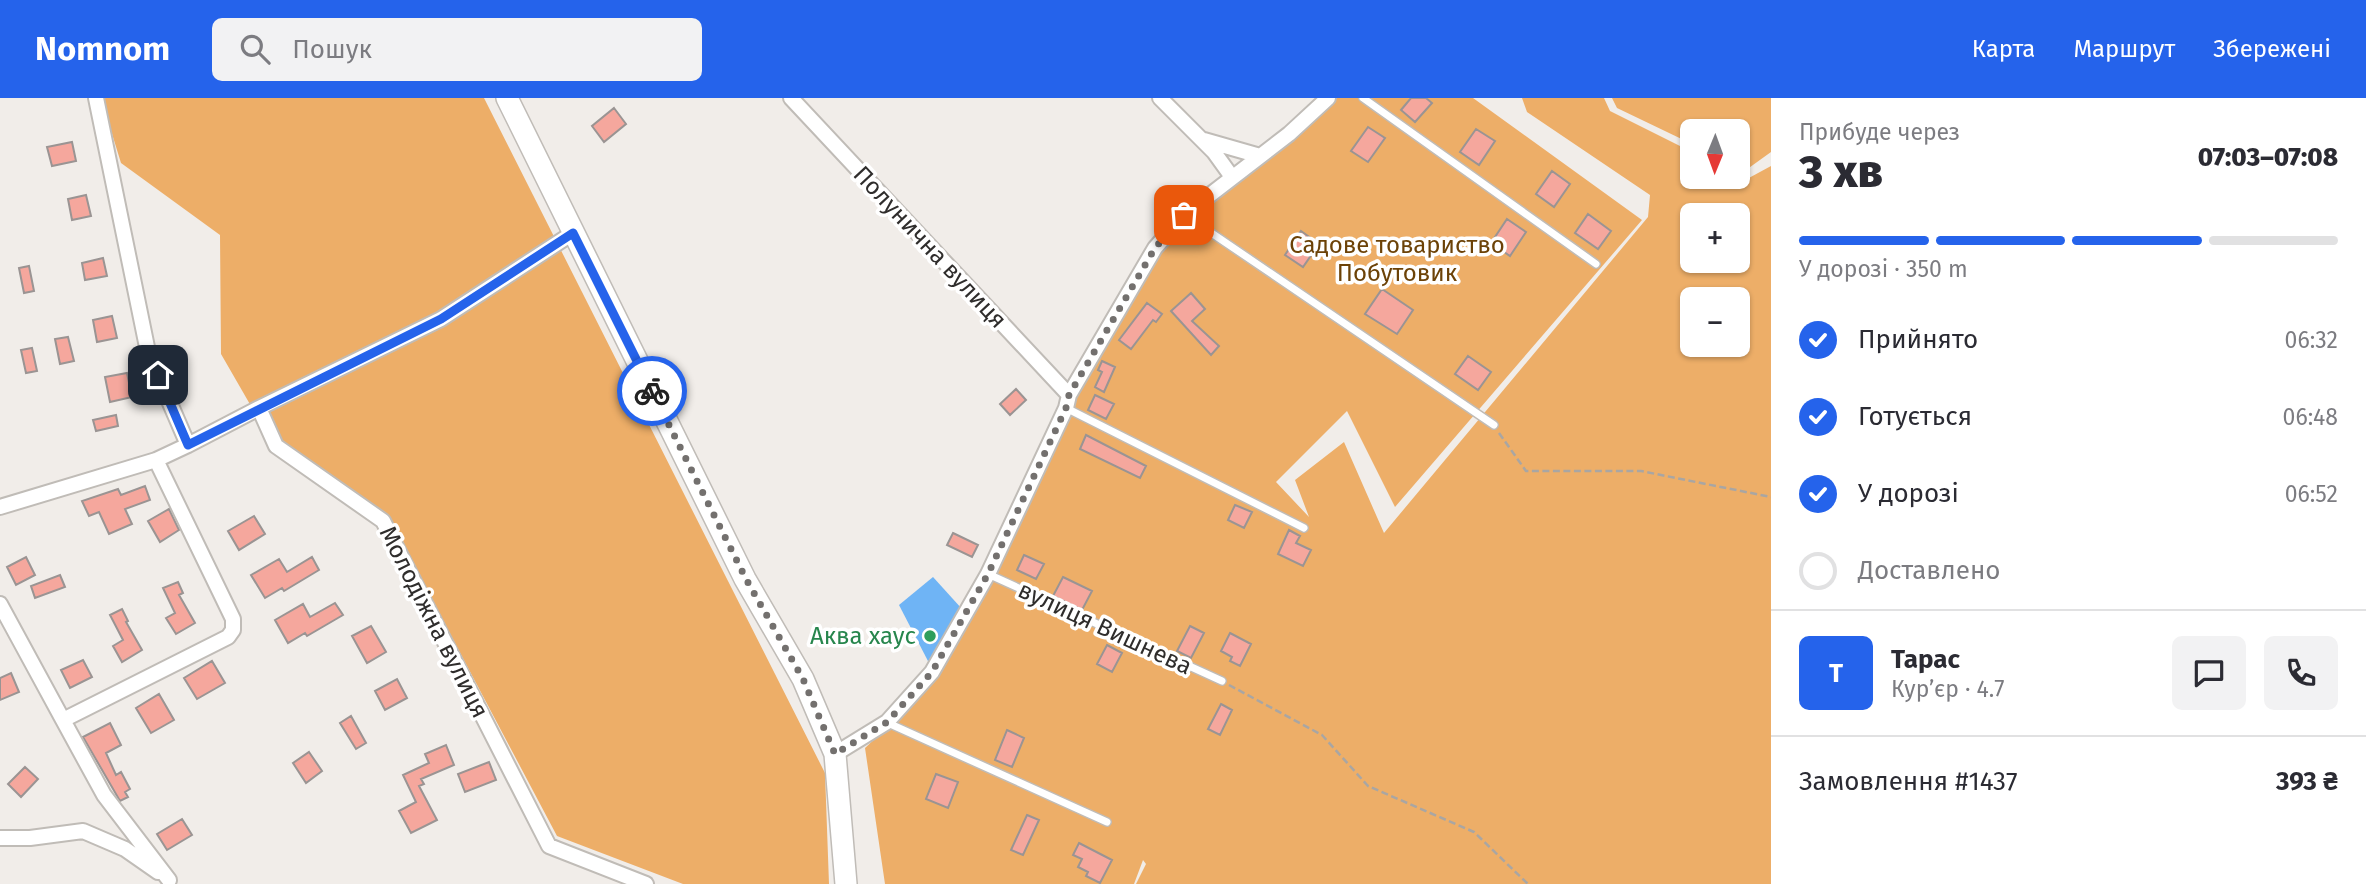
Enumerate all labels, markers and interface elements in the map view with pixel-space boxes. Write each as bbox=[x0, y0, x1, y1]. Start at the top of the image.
search box bbox=[212, 18, 702, 81]
text: Nomnom bbox=[35, 29, 170, 69]
icon: search bbox=[236, 30, 274, 68]
text: Пошук bbox=[292, 34, 372, 65]
text: Карта bbox=[1972, 35, 2035, 63]
text: Маршрут bbox=[2073, 35, 2175, 63]
text: Збережені bbox=[2213, 35, 2331, 63]
text: Прибуде через bbox=[1799, 118, 1960, 146]
north arrow bbox=[1680, 119, 1750, 189]
map controls bbox=[1680, 119, 1750, 357]
text: 07:03–07:08 bbox=[2198, 142, 2338, 173]
text: 3 хв bbox=[1799, 144, 1883, 199]
street label: Полунична вулиця bbox=[848, 160, 1012, 334]
pin bbox=[1154, 185, 1214, 245]
icon: bag bbox=[1165, 196, 1203, 234]
button: + bbox=[1680, 203, 1750, 273]
park label: Садове товариство Побутовик bbox=[1289, 231, 1505, 287]
text: У дорозі · 350 m bbox=[1799, 255, 1968, 283]
button: − bbox=[1680, 287, 1750, 357]
icon: check bbox=[1799, 321, 1837, 359]
text: Прийнято bbox=[1858, 324, 1978, 355]
text: 06:32 bbox=[2285, 326, 2338, 354]
pin bbox=[128, 345, 188, 405]
icon: home bbox=[139, 356, 177, 394]
courier bbox=[617, 356, 687, 426]
icon: bike bbox=[633, 372, 671, 410]
icon: check bbox=[1799, 398, 1837, 436]
text: Готується bbox=[1858, 401, 1972, 432]
text: 06:48 bbox=[2283, 403, 2338, 431]
icon: check bbox=[1799, 475, 1837, 513]
text: У дорозі bbox=[1858, 478, 1959, 509]
text: 06:52 bbox=[2285, 480, 2338, 508]
street label: Молодіжна вулиця bbox=[374, 521, 494, 723]
text: Доставлено bbox=[1858, 555, 2000, 586]
street label: вулиця Вишнева bbox=[1014, 576, 1196, 680]
place label: Аква хаус bbox=[810, 622, 916, 650]
marker: Аква хаус bbox=[922, 628, 938, 644]
button: chat bbox=[2172, 636, 2246, 710]
button: phone bbox=[2264, 636, 2338, 710]
text: Тарас bbox=[1891, 644, 1960, 675]
text: Т bbox=[1829, 658, 1843, 689]
text: Кур’єр · 4.7 bbox=[1891, 675, 2005, 703]
text: Замовлення #1437 bbox=[1799, 766, 2017, 797]
text: 393 ₴ bbox=[2276, 766, 2338, 797]

